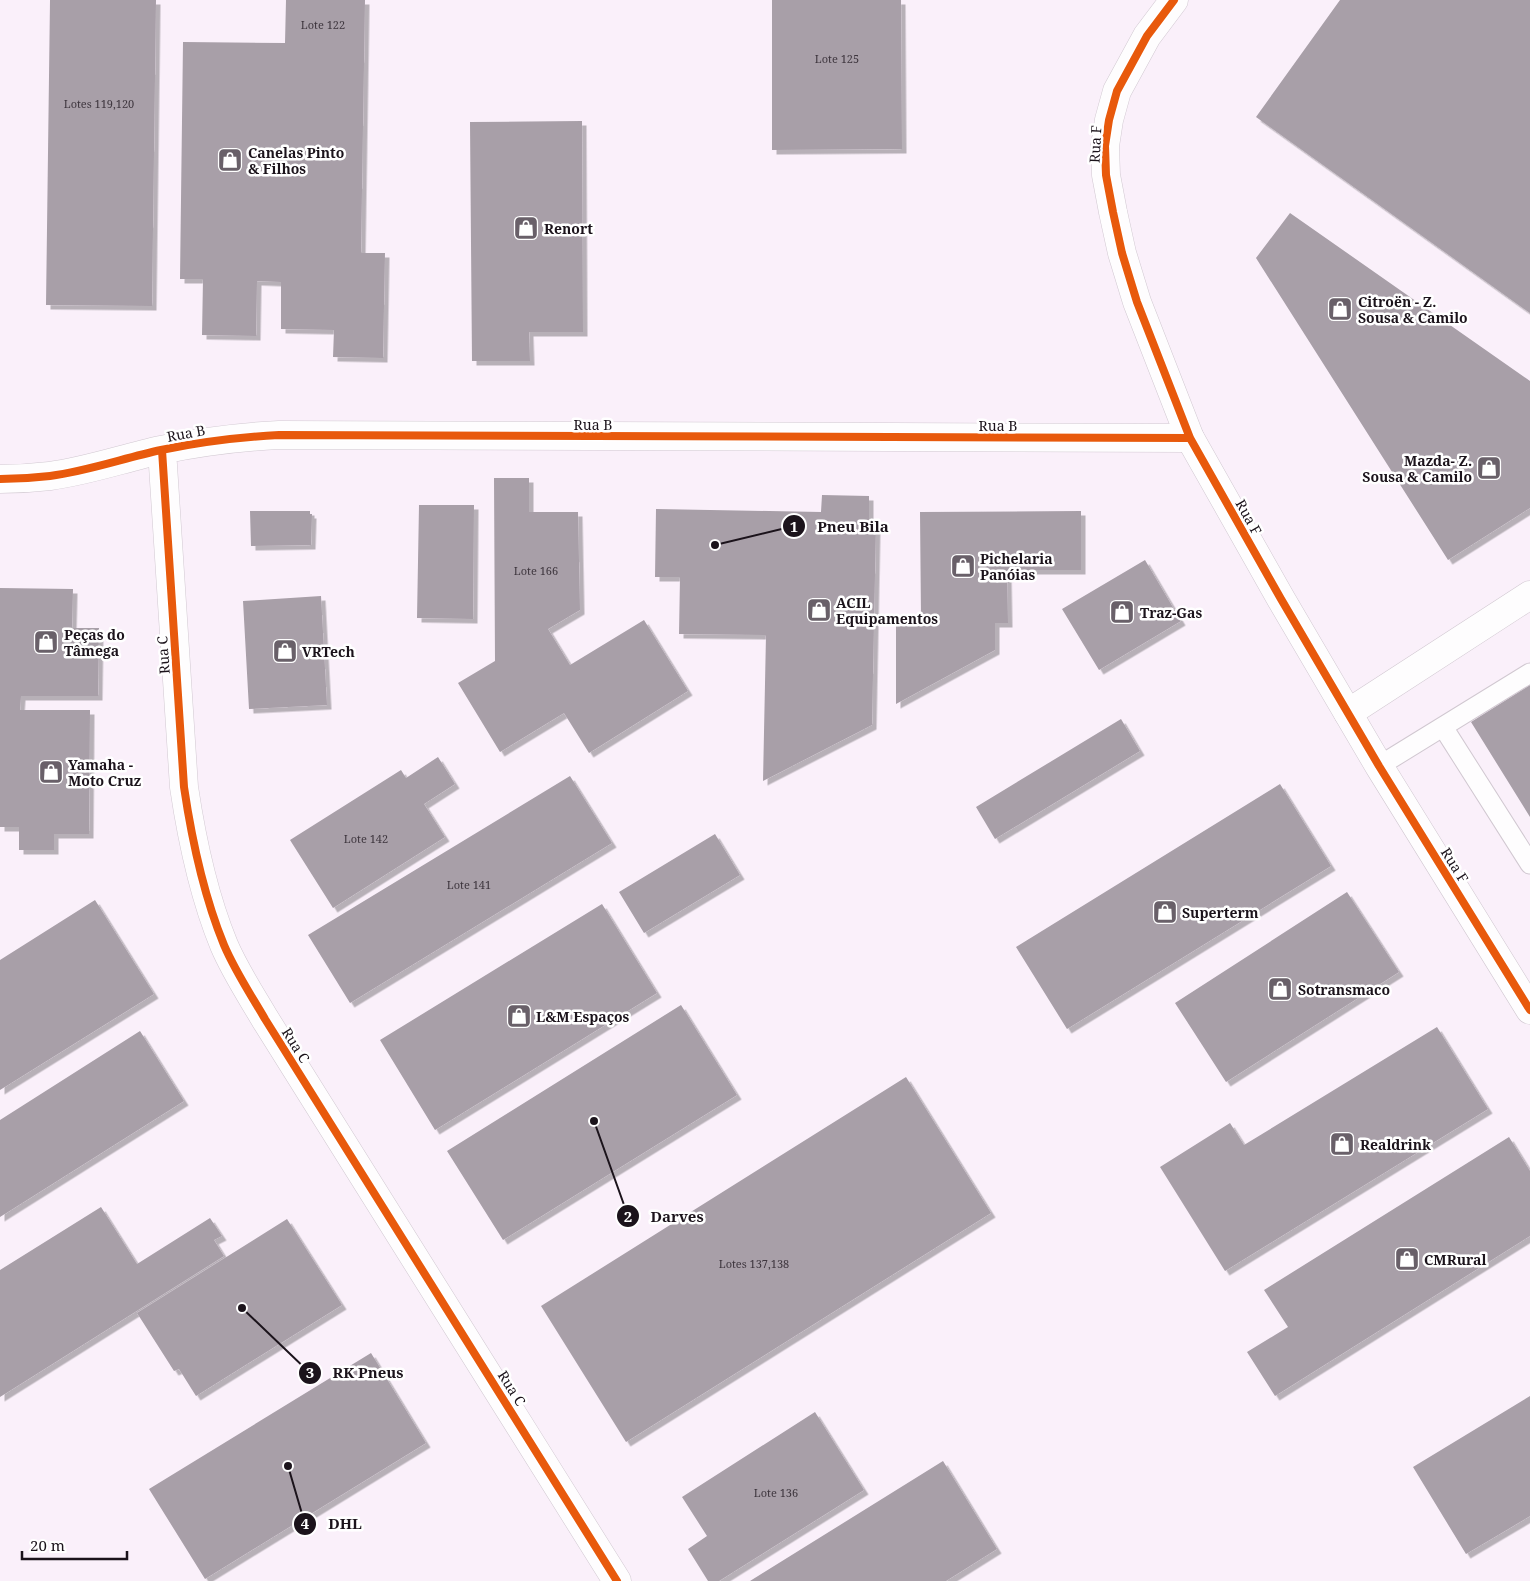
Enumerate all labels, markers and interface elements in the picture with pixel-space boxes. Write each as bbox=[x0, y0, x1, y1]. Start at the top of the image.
house number: Lote 122 bbox=[301, 17, 345, 32]
house number: Lote 125 bbox=[815, 51, 859, 66]
house number: Lotes 119,120 bbox=[64, 96, 134, 111]
street label: Rua F bbox=[1085, 125, 1105, 163]
place label: Canelas Pinto & Filhos bbox=[248, 143, 344, 178]
shop icon: Canelas Pinto & Filhos bbox=[217, 147, 243, 173]
shop icon: Renort bbox=[513, 215, 539, 241]
place label: Renort bbox=[544, 219, 593, 238]
place label: Citroën - Z. Sousa & Camilo bbox=[1358, 292, 1468, 327]
shop icon: Citroën - Z. Sousa & Camilo bbox=[1327, 296, 1353, 322]
street label: Rua B bbox=[574, 415, 612, 434]
street label: Rua B bbox=[979, 416, 1017, 435]
street label: Rua B bbox=[165, 420, 207, 446]
place label: Mazda- Z. Sousa & Camilo bbox=[1362, 451, 1472, 486]
shop icon: Mazda- Z. Sousa & Camilo bbox=[1476, 455, 1502, 481]
street label: Rua F bbox=[1232, 496, 1266, 538]
callout: Pneu Bila bbox=[782, 511, 899, 541]
text: 1 bbox=[790, 516, 798, 536]
text: Pneu Bila bbox=[817, 516, 889, 536]
place label: Pichelaria Panóias bbox=[980, 549, 1053, 584]
shop icon: Pichelaria Panóias bbox=[950, 553, 976, 579]
house number: Lote 166 bbox=[514, 563, 558, 578]
place label: ACIL Equipamentos bbox=[836, 593, 938, 628]
shop icon: ACIL Equipamentos bbox=[806, 597, 832, 623]
shop icon: Traz-Gas bbox=[1109, 599, 1135, 625]
place label: Traz-Gas bbox=[1140, 603, 1203, 622]
place label: Peças do Tâmega bbox=[64, 625, 125, 660]
shop icon: Peças do Tâmega bbox=[33, 629, 59, 655]
street label: Rua C bbox=[152, 635, 174, 675]
shop icon: VRTech bbox=[272, 638, 298, 664]
place label: VRTech bbox=[302, 642, 355, 661]
place label: Yamaha - Moto Cruz bbox=[68, 755, 141, 790]
shop icon: Yamaha - Moto Cruz bbox=[38, 759, 64, 785]
house number: Lote 142 bbox=[344, 831, 388, 846]
street label: Rua F bbox=[1437, 844, 1473, 886]
house number: Lote 141 bbox=[447, 877, 491, 892]
shop icon: Superterm bbox=[1152, 899, 1178, 925]
place label: Superterm bbox=[1182, 903, 1259, 922]
shop icon: Sotransmaco bbox=[1267, 976, 1293, 1002]
place label: Sotransmaco bbox=[1298, 980, 1390, 999]
shop icon: L&M Espaços bbox=[506, 1003, 532, 1029]
place label: L&M Espaços bbox=[536, 1007, 630, 1026]
street label: Rua C bbox=[278, 1024, 314, 1067]
shop icon: Realdrink bbox=[1329, 1131, 1355, 1157]
place label: Realdrink bbox=[1360, 1135, 1431, 1154]
callout: Darves bbox=[616, 1201, 714, 1231]
text: 2 bbox=[624, 1206, 632, 1226]
text: Darves bbox=[650, 1206, 704, 1226]
shop icon: CMRural bbox=[1394, 1246, 1420, 1272]
place label: CMRural bbox=[1424, 1250, 1486, 1269]
house number: Lotes 137,138 bbox=[719, 1256, 789, 1271]
callout: RK Pneus bbox=[298, 1358, 414, 1388]
text: 3 bbox=[306, 1362, 314, 1382]
text: RK Pneus bbox=[333, 1362, 403, 1382]
street label: Rua C bbox=[494, 1367, 530, 1410]
house number: Lote 136 bbox=[754, 1485, 798, 1500]
callout: DHL bbox=[293, 1509, 372, 1539]
text: 4 bbox=[301, 1513, 310, 1533]
text: DHL bbox=[328, 1513, 362, 1533]
scale bar bbox=[22, 1528, 128, 1560]
text: 20 m bbox=[30, 1535, 65, 1555]

